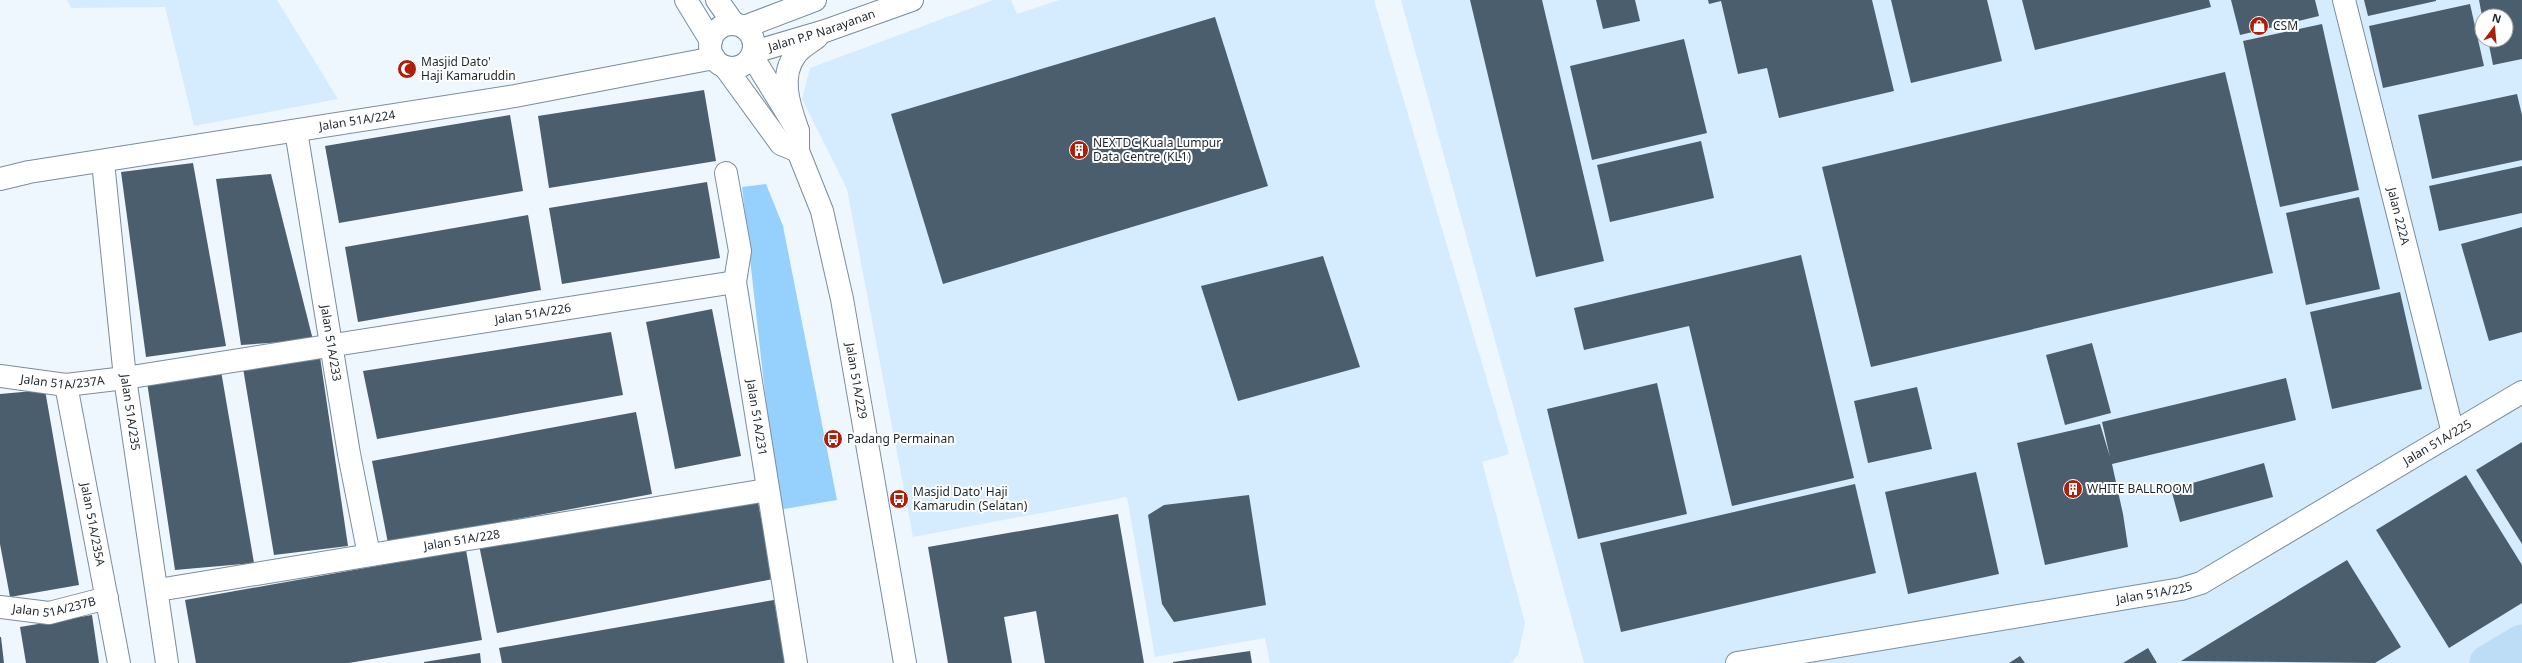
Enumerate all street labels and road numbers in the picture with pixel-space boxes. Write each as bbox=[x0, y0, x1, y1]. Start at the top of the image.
street label: Jalan P.P Narayanan bbox=[765, 5, 877, 56]
street label: Jalan 51A/224 bbox=[317, 106, 397, 135]
street label: Jalan 222A bbox=[2383, 185, 2414, 247]
street label: Jalan 51A/226 bbox=[493, 299, 572, 328]
street label: Jalan 51A/233 bbox=[317, 303, 346, 383]
street label: Jalan 51A/229 bbox=[842, 341, 872, 420]
street label: Jalan 51A/237A bbox=[18, 370, 106, 393]
street label: Jalan 51A/235 bbox=[117, 373, 145, 452]
street label: Jalan 51A/231 bbox=[743, 377, 772, 457]
street label: Jalan 51A/225 bbox=[2399, 415, 2475, 469]
street label: Jalan 51A/235A bbox=[77, 480, 109, 568]
street label: Jalan 51A/228 bbox=[422, 525, 501, 554]
street label: Jalan 51A/225 bbox=[2114, 577, 2194, 608]
street label: Jalan 51A/237B bbox=[11, 592, 98, 621]

